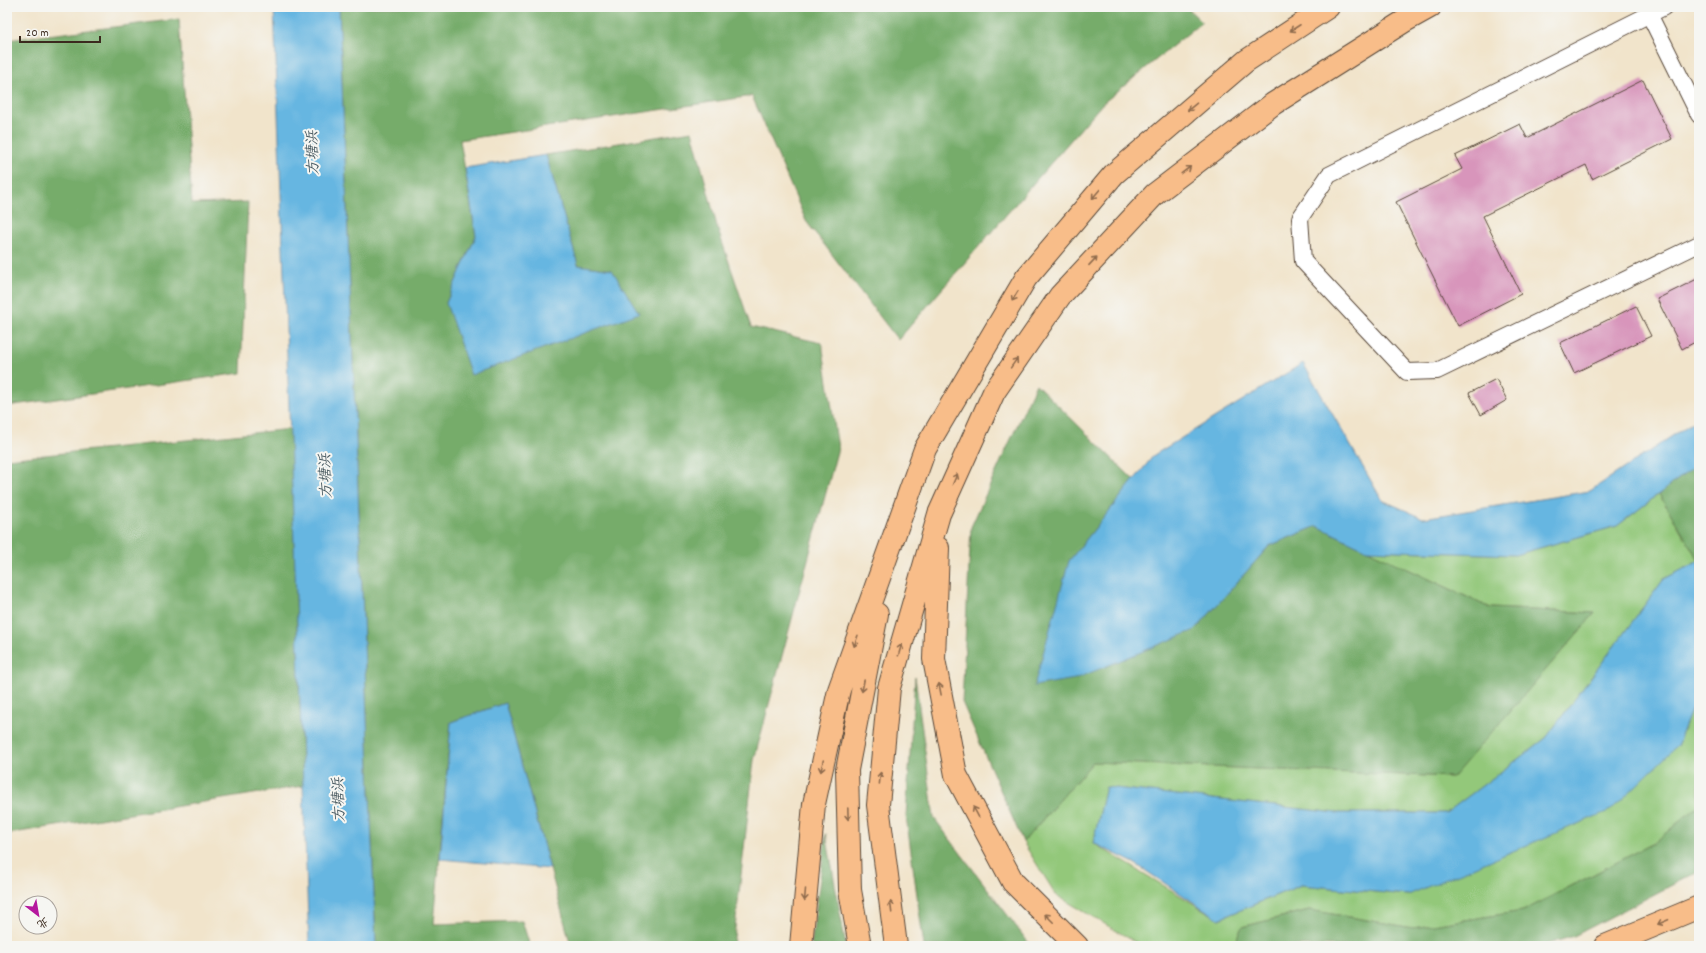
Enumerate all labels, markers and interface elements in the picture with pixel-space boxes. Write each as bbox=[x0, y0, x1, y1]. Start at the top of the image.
scale bar bbox=[20, 18, 100, 44]
text: 20 m bbox=[26, 25, 49, 42]
one-way arrow bbox=[1289, 25, 1301, 33]
one-way arrow bbox=[1187, 102, 1197, 112]
water label: 方塘浜 bbox=[302, 129, 326, 176]
one-way arrow bbox=[1180, 166, 1191, 174]
one-way arrow bbox=[1092, 189, 1101, 200]
one-way arrow bbox=[1088, 256, 1097, 266]
one-way arrow bbox=[1011, 290, 1019, 302]
one-way arrow bbox=[1010, 358, 1018, 369]
water label: 方塘浜 bbox=[315, 452, 339, 499]
one-way arrow bbox=[952, 473, 959, 485]
one-way arrow bbox=[851, 634, 859, 646]
one-way arrow bbox=[897, 644, 904, 657]
one-way arrow bbox=[859, 679, 867, 692]
one-way arrow bbox=[935, 683, 943, 696]
one-way arrow bbox=[817, 759, 825, 772]
one-way arrow bbox=[877, 772, 884, 785]
water label: 方塘浜 bbox=[328, 776, 352, 823]
one-way arrow bbox=[972, 806, 980, 818]
one-way arrow bbox=[844, 807, 852, 820]
one-way arrow bbox=[802, 888, 809, 901]
north arrow bbox=[18, 895, 58, 935]
one-way arrow bbox=[887, 901, 895, 914]
text: 北 bbox=[33, 912, 51, 932]
one-way arrow bbox=[1045, 913, 1054, 923]
one-way arrow bbox=[1658, 919, 1670, 926]

